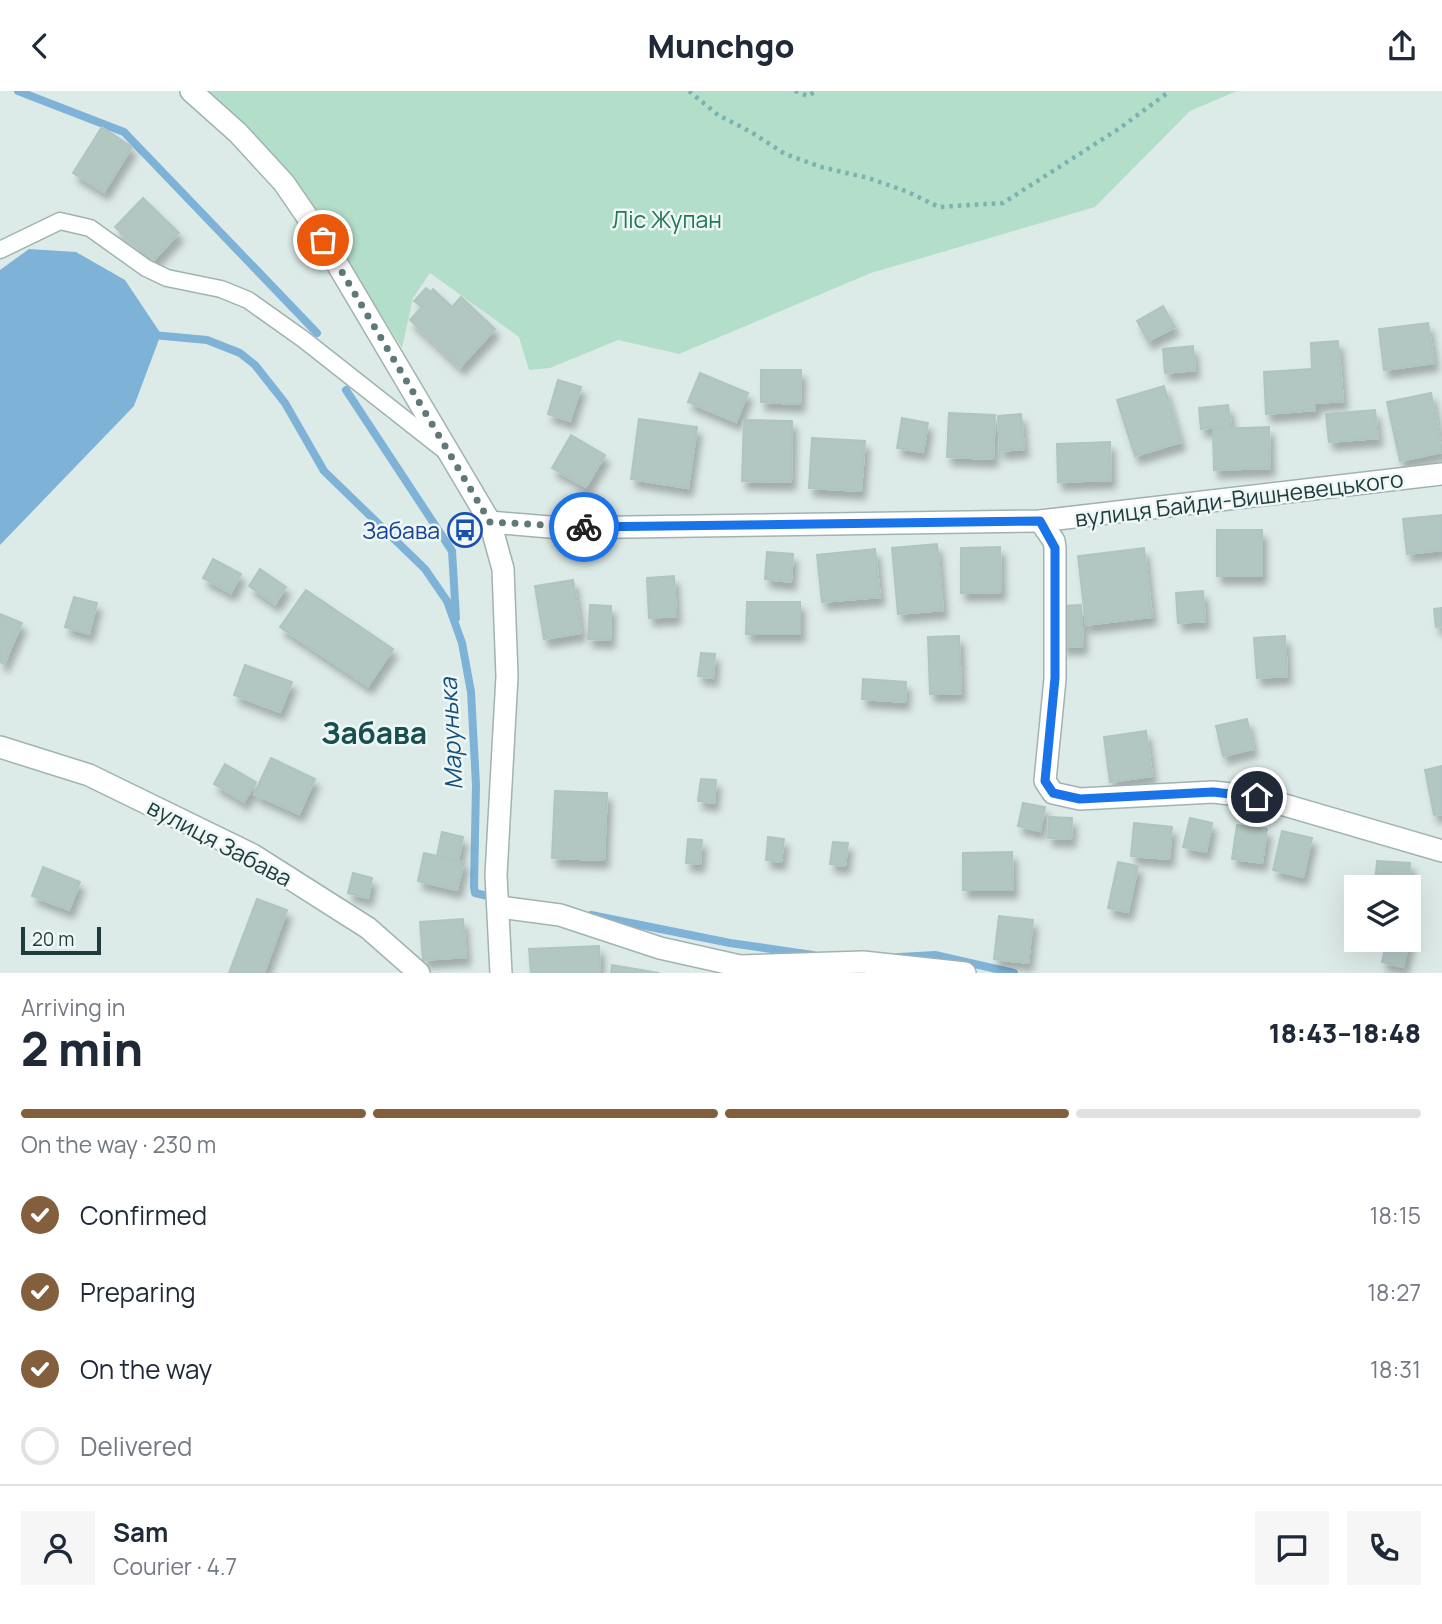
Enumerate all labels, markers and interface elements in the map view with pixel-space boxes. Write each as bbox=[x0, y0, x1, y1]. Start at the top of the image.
text: Munchgo bbox=[648, 24, 794, 68]
icon: back bbox=[21, 27, 59, 65]
icon: share bbox=[1383, 27, 1421, 65]
park label: Ліс Жупан bbox=[612, 203, 722, 235]
pin bbox=[293, 210, 353, 270]
icon: bag bbox=[304, 221, 342, 259]
street label: вулиця Байди-Вишневецького bbox=[1073, 462, 1405, 534]
courier bbox=[549, 492, 619, 562]
icon: bike bbox=[565, 508, 603, 546]
bus stop icon: Забава bbox=[446, 511, 484, 549]
place label: Забава bbox=[362, 514, 440, 546]
water label: Марунька bbox=[431, 675, 469, 791]
district label: Забава bbox=[321, 712, 427, 753]
pin bbox=[1227, 767, 1287, 827]
icon: home bbox=[1238, 778, 1276, 816]
street label: вулиця Забава bbox=[142, 790, 298, 894]
map controls bbox=[1344, 875, 1421, 952]
button: layers bbox=[1344, 875, 1421, 952]
scale bar bbox=[21, 924, 102, 956]
text: 20 m bbox=[32, 926, 74, 952]
text: Arriving in bbox=[21, 991, 126, 1023]
text: 18:43–18:48 bbox=[1269, 1015, 1421, 1051]
text: 2 min bbox=[21, 1017, 143, 1080]
text: On the way · 230 m bbox=[21, 1128, 216, 1160]
icon: check bbox=[21, 1196, 59, 1234]
text: Confirmed bbox=[80, 1197, 207, 1233]
text: 18:15 bbox=[1370, 1199, 1421, 1231]
icon: check bbox=[21, 1273, 59, 1311]
text: Preparing bbox=[80, 1274, 196, 1310]
text: 18:27 bbox=[1367, 1276, 1421, 1308]
icon: check bbox=[21, 1350, 59, 1388]
text: On the way bbox=[80, 1351, 212, 1387]
text: 18:31 bbox=[1370, 1353, 1421, 1385]
text: Delivered bbox=[80, 1428, 192, 1464]
button: person bbox=[21, 1511, 95, 1585]
button: chat bbox=[1255, 1511, 1329, 1585]
button: phone bbox=[1347, 1511, 1421, 1585]
text: Sam bbox=[113, 1514, 168, 1550]
text: Courier · 4.7 bbox=[113, 1550, 237, 1582]

